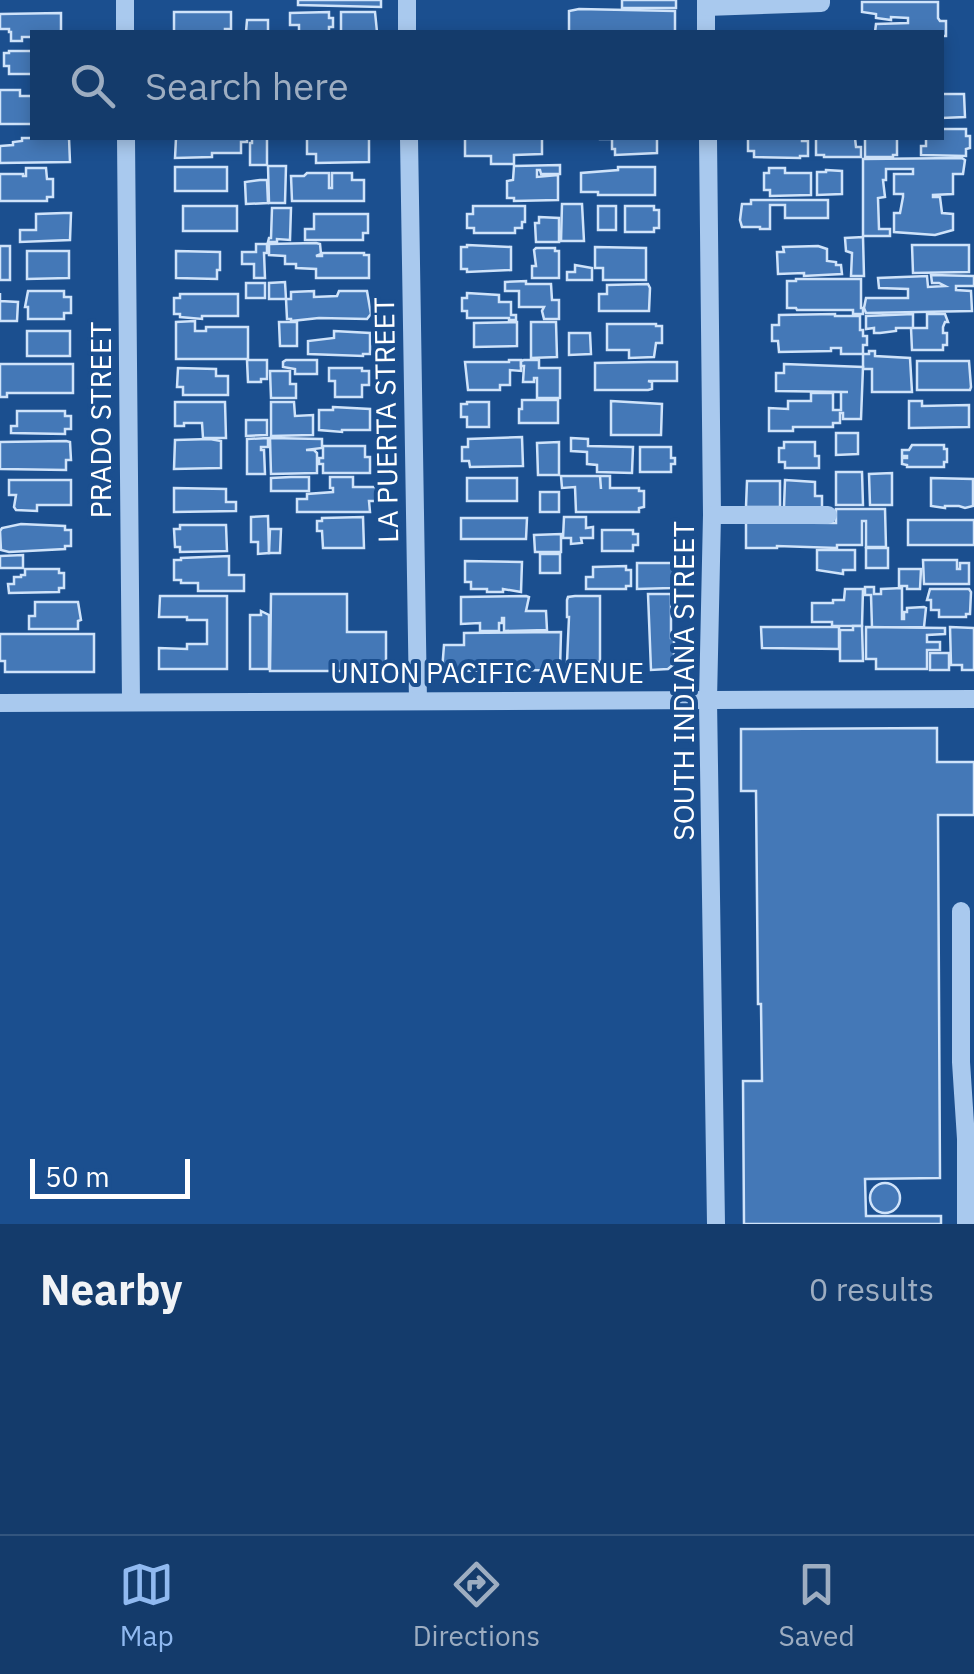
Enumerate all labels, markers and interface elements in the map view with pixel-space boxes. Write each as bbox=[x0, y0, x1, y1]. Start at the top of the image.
search box bbox=[30, 30, 944, 140]
icon: search bbox=[65, 58, 120, 113]
text: Search here bbox=[145, 61, 349, 110]
street label: LA PUERTA STREET bbox=[365, 297, 406, 543]
street label: PRADO STREET bbox=[82, 322, 119, 518]
street label: SOUTH INDIANA STREET bbox=[665, 521, 702, 841]
street label: UNION PACIFIC AVENUE bbox=[330, 654, 644, 691]
scale bar bbox=[30, 1154, 190, 1198]
text: 50 m bbox=[45, 1158, 110, 1195]
text: Nearby bbox=[40, 1262, 182, 1317]
text: 0 results bbox=[809, 1268, 934, 1310]
tab: Map bbox=[119, 1557, 174, 1654]
tab: Directions bbox=[413, 1557, 540, 1654]
tab: Saved bbox=[779, 1557, 855, 1654]

